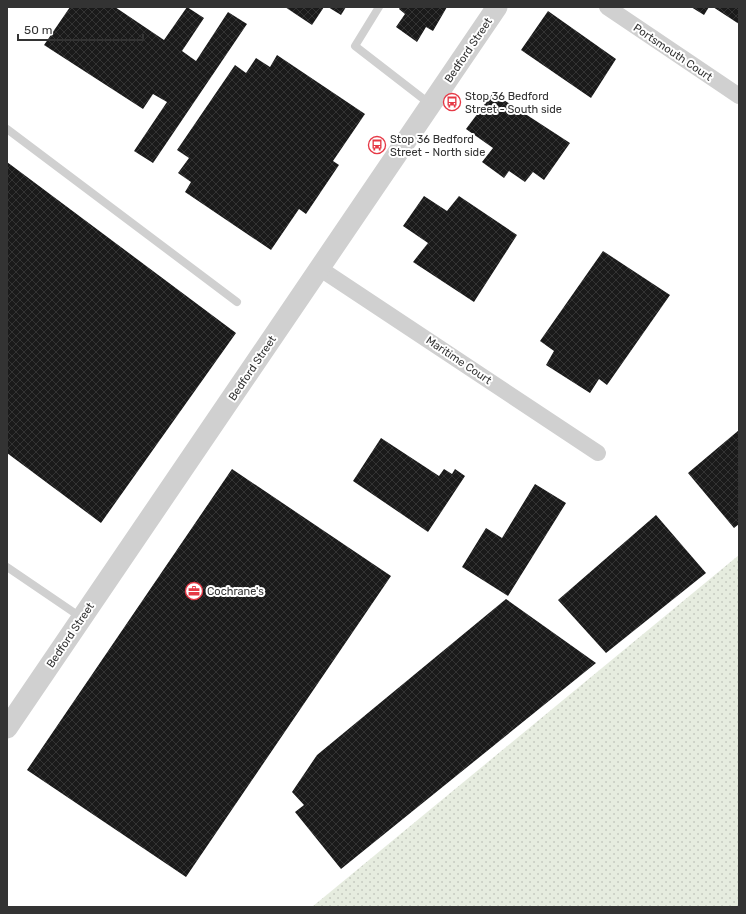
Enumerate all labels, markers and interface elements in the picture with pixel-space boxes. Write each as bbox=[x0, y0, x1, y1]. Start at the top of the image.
street label: Bedford Street bbox=[442, 15, 495, 85]
scale bar bbox=[18, 16, 143, 42]
street label: Portsmouth Court bbox=[631, 21, 715, 84]
text: 50 m bbox=[24, 23, 52, 37]
place label: Stop 36 Bedford Street - South side bbox=[465, 90, 562, 116]
bus stop icon: Stop 36 Bedford Street - South side bbox=[442, 92, 462, 112]
place label: Stop 36 Bedford Street - North side bbox=[390, 133, 485, 159]
bus stop icon: Stop 36 Bedford Street - North side bbox=[367, 135, 387, 155]
street label: Bedford Street bbox=[226, 333, 279, 403]
street label: Maritime Court bbox=[424, 334, 494, 387]
office icon: Cochrane's bbox=[184, 581, 204, 601]
place label: Cochrane's bbox=[207, 585, 264, 598]
street label: Bedford Street bbox=[44, 600, 97, 670]

